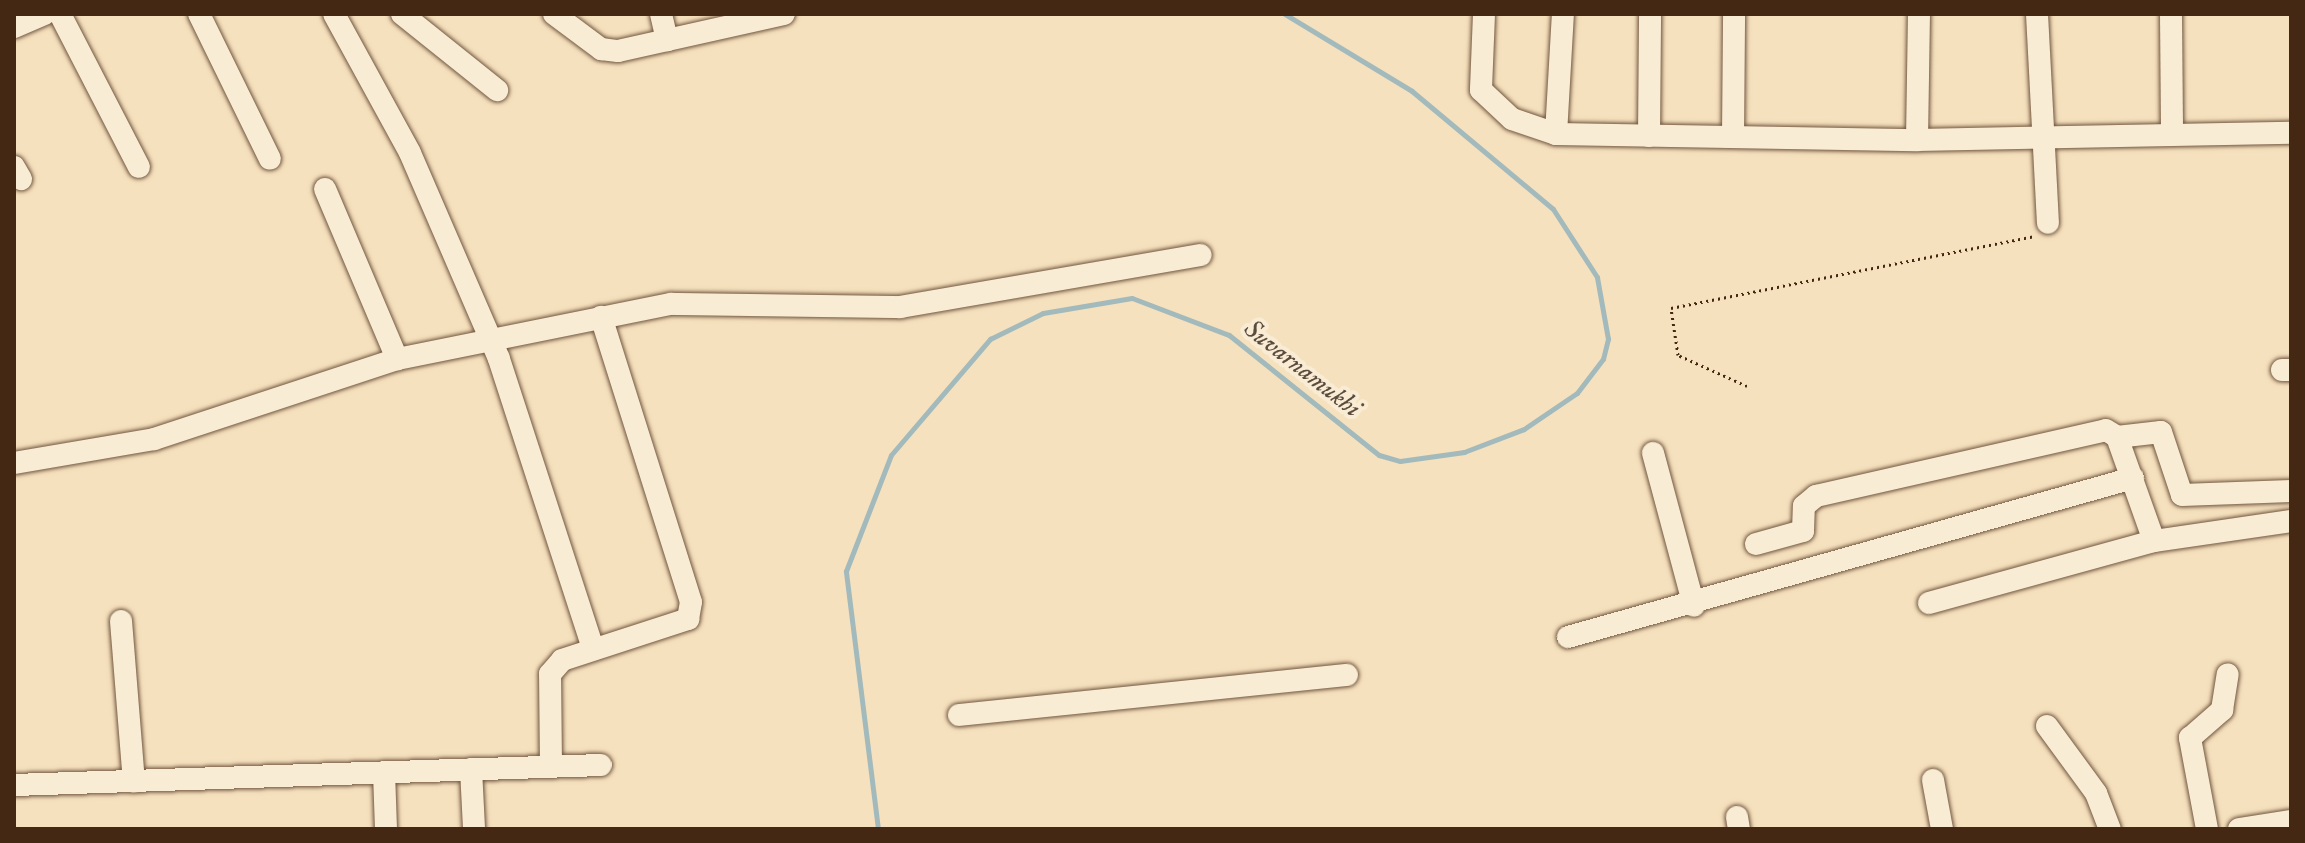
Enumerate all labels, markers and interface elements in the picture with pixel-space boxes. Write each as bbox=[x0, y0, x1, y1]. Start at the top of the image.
water label: Suvarnamukhi bbox=[1237, 314, 1367, 424]

